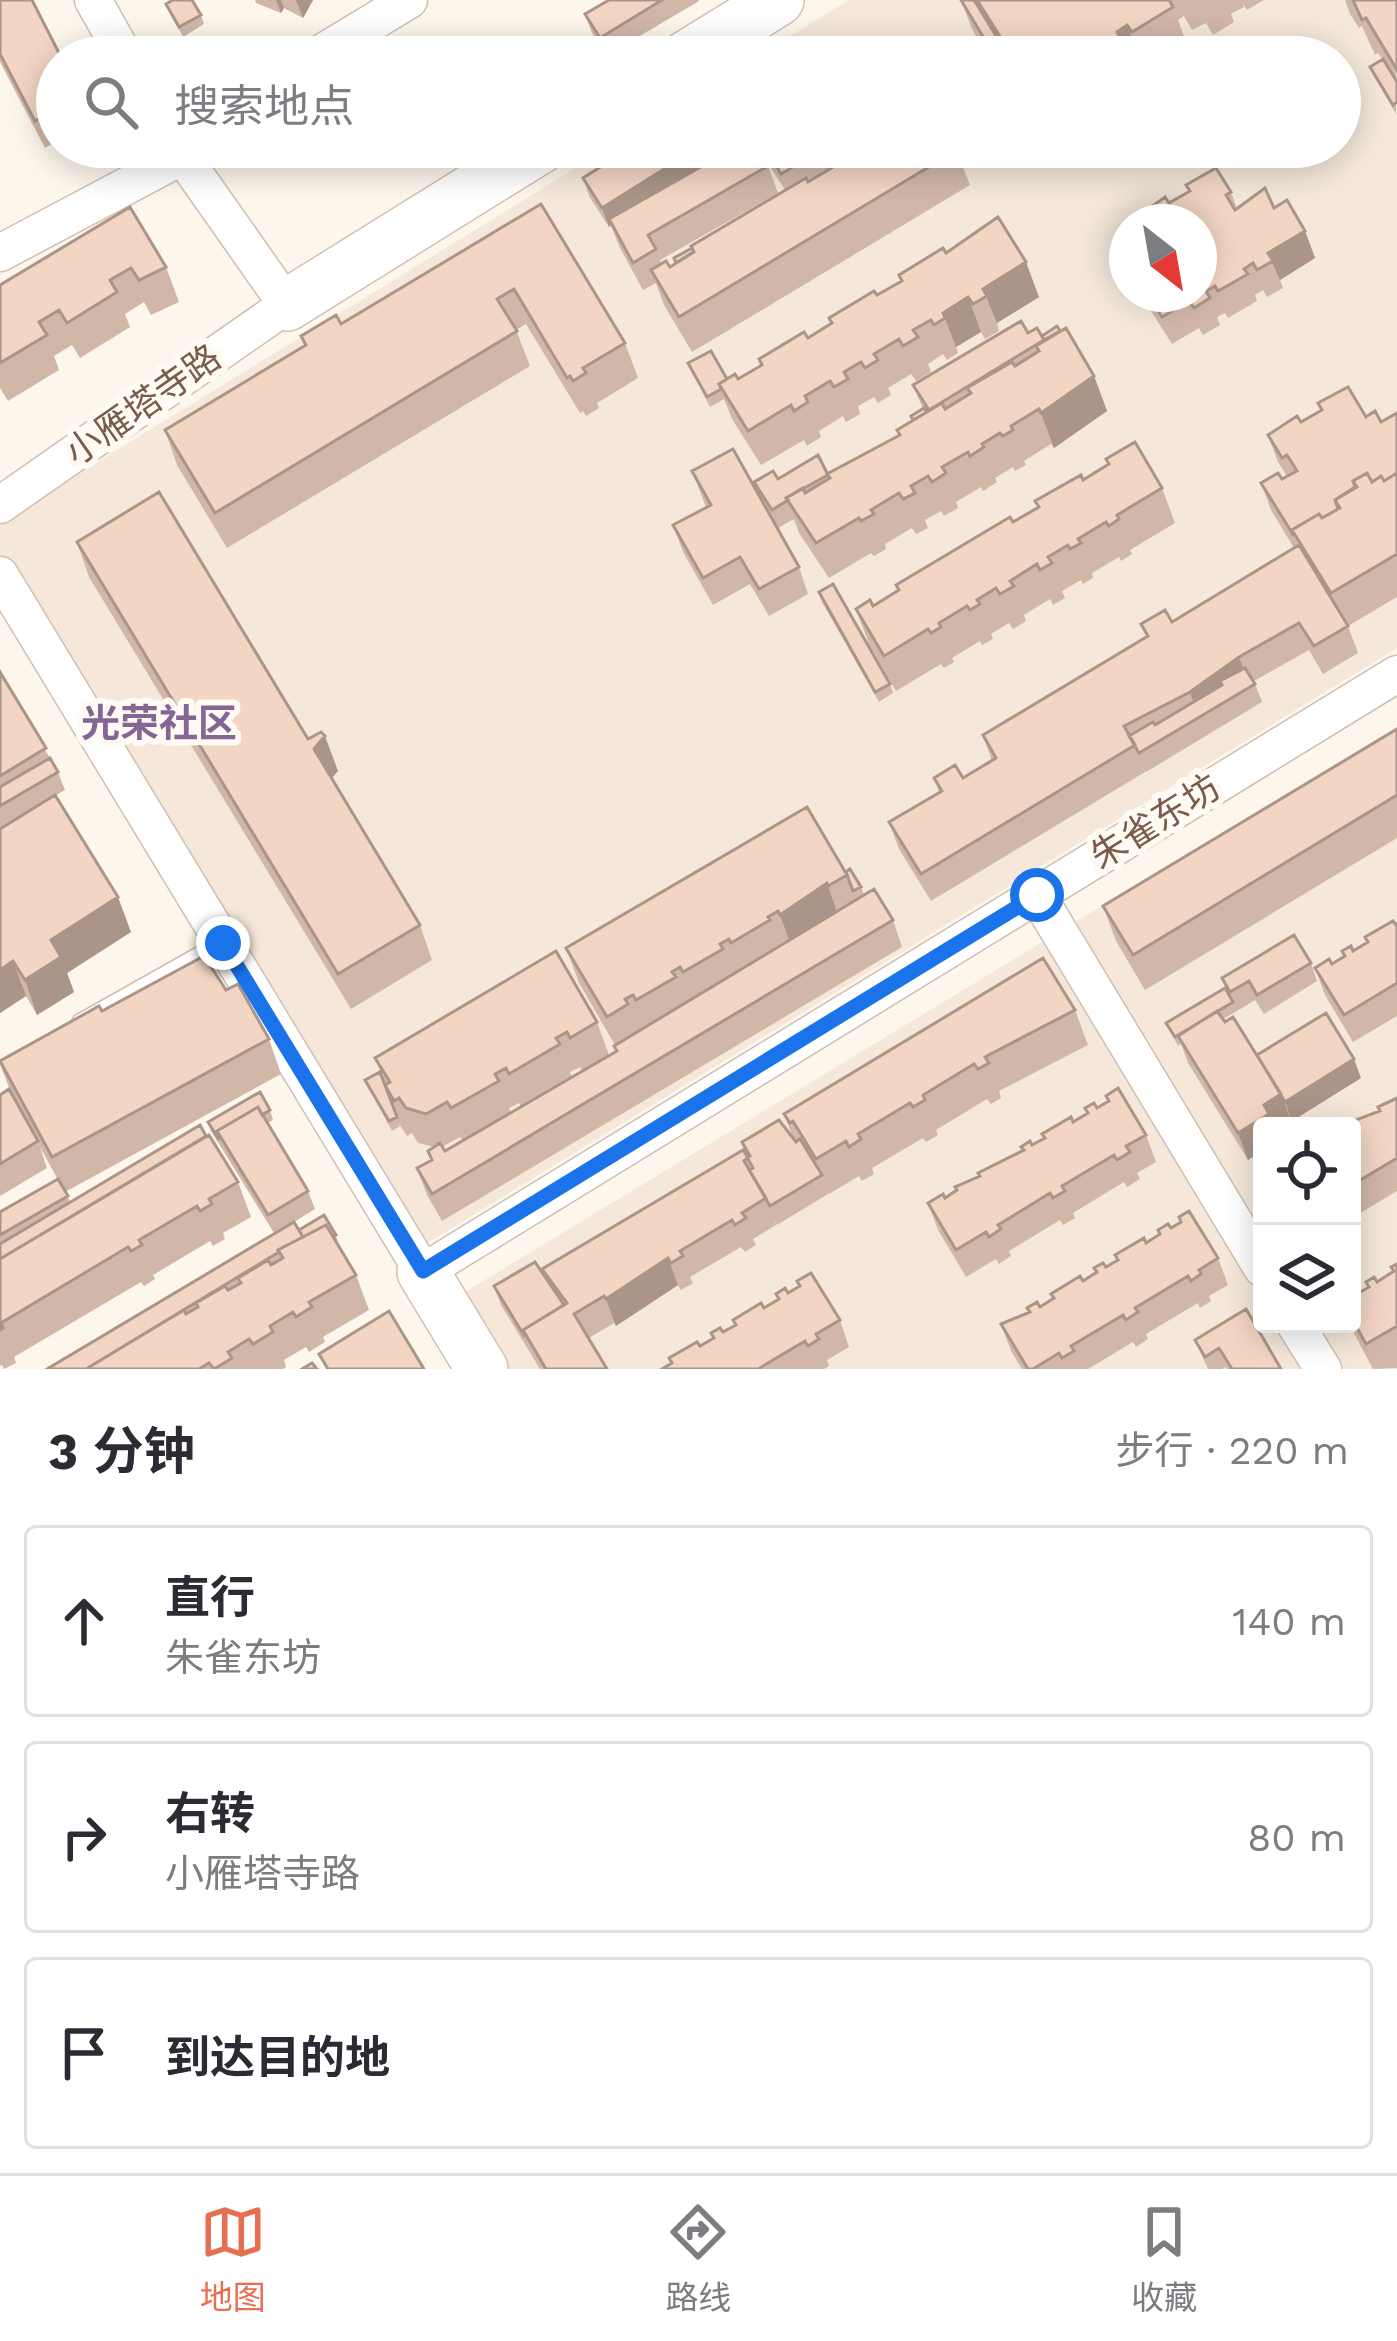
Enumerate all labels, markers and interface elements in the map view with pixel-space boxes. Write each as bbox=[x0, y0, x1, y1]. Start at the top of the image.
search box bbox=[36, 36, 1361, 168]
icon: search bbox=[78, 69, 144, 135]
text: 搜索地点 bbox=[174, 80, 354, 133]
north arrow bbox=[1109, 204, 1217, 312]
street label: 小雁塔寺路 bbox=[57, 336, 229, 474]
district label: 光荣社区 bbox=[81, 701, 237, 746]
street label: 朱雀东坊 bbox=[1083, 766, 1227, 878]
route start bbox=[1010, 868, 1064, 922]
route end bbox=[196, 916, 250, 970]
map controls bbox=[1253, 1117, 1361, 1333]
button: locate bbox=[1253, 1117, 1361, 1225]
button: layers bbox=[1253, 1225, 1361, 1333]
text: 3 分钟 bbox=[48, 1422, 195, 1481]
text: 步行 · 220 m bbox=[1115, 1428, 1349, 1473]
text: 直行 bbox=[165, 1571, 255, 1624]
icon: ahead bbox=[51, 1588, 117, 1654]
text: 140 m bbox=[1232, 1599, 1346, 1644]
text: 朱雀东坊 bbox=[165, 1635, 321, 1680]
text: 右转 bbox=[165, 1787, 255, 1840]
icon: right bbox=[51, 1804, 117, 1870]
text: 80 m bbox=[1247, 1815, 1346, 1860]
text: 小雁塔寺路 bbox=[165, 1851, 360, 1896]
icon: arrive bbox=[51, 2020, 117, 2086]
text: 到达目的地 bbox=[165, 2031, 390, 2084]
tab: 地图 bbox=[200, 2199, 266, 2319]
tab: 路线 bbox=[665, 2199, 731, 2319]
tab: 收藏 bbox=[1131, 2199, 1197, 2319]

